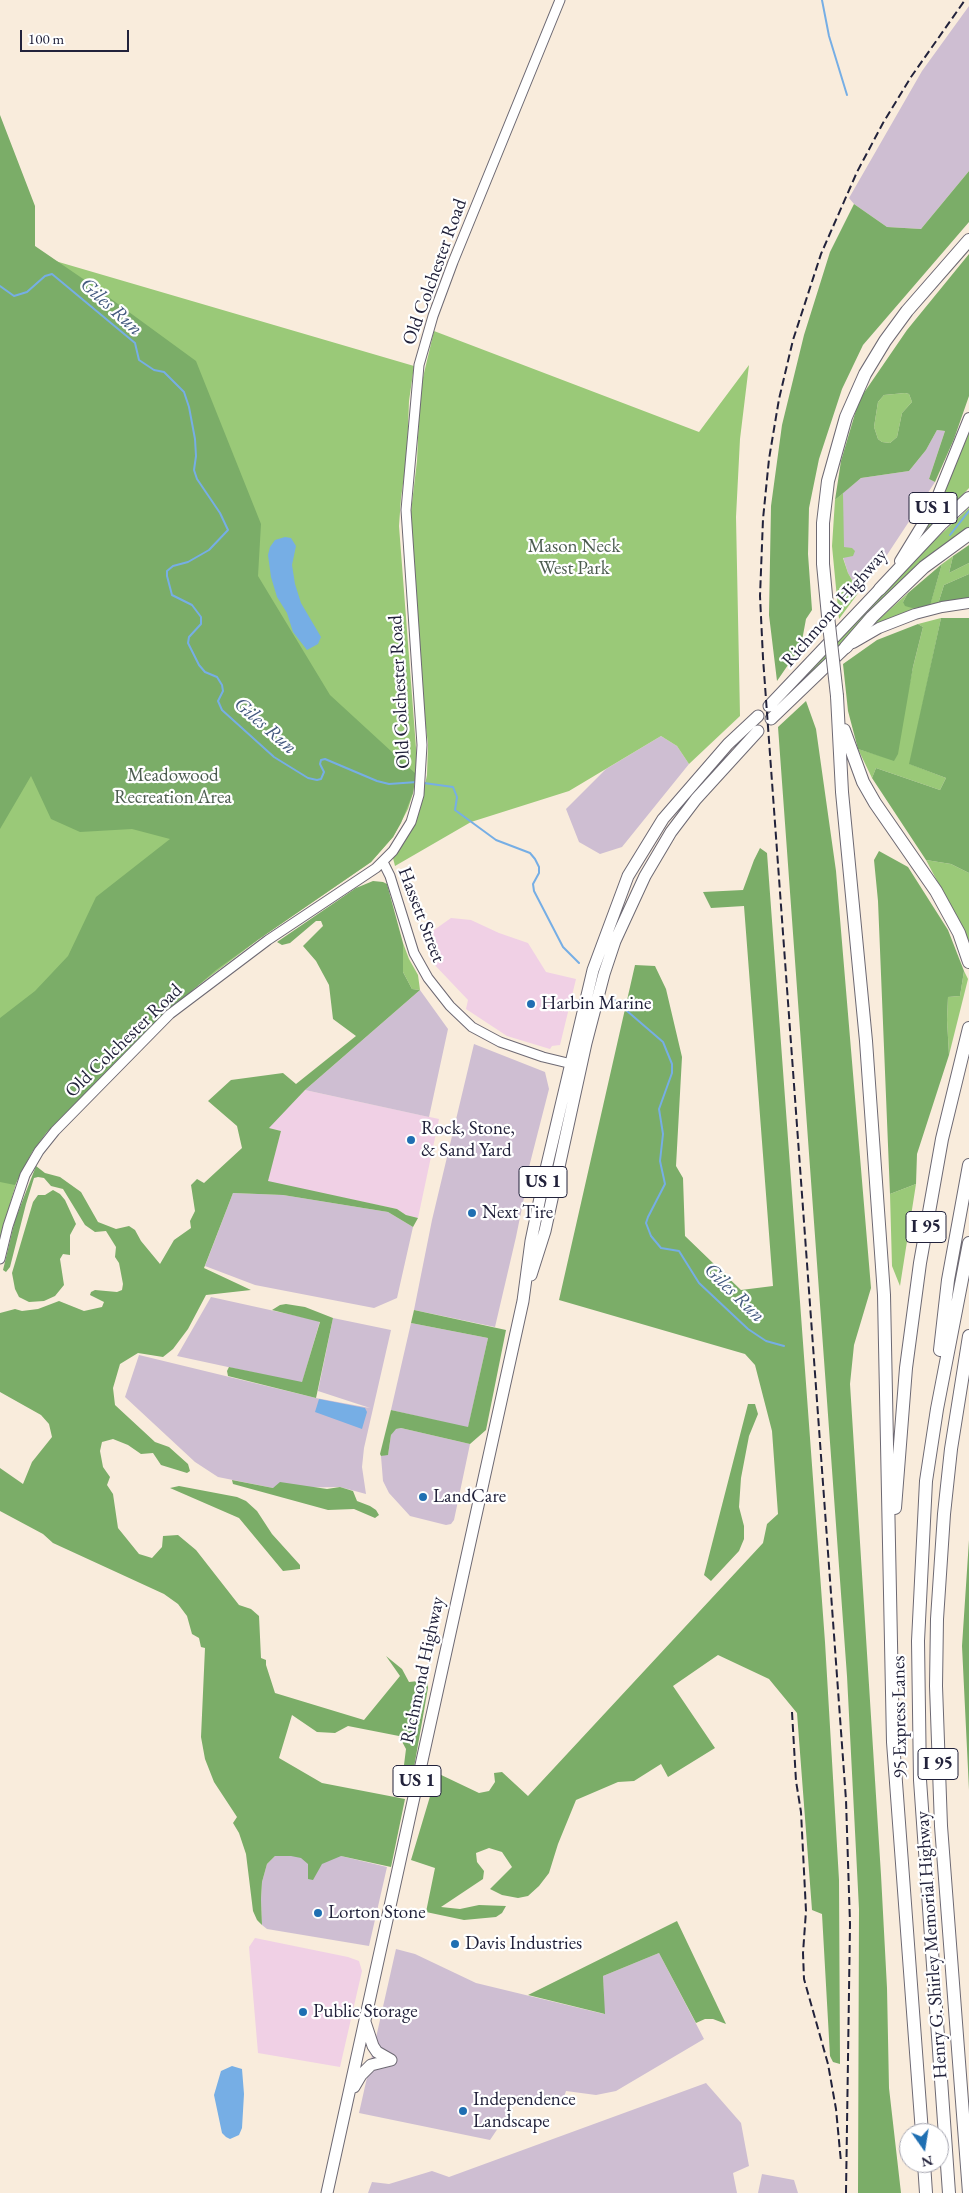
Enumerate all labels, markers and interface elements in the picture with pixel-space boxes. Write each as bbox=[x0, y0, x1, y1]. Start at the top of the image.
scale bar bbox=[22, 20, 131, 52]
text: 100 m bbox=[28, 29, 64, 48]
street label: Old Colchester Road bbox=[398, 196, 472, 348]
water label: Giles Run bbox=[75, 273, 147, 341]
road number: US 1 bbox=[909, 492, 957, 524]
park label: Mason Neck West Park bbox=[528, 536, 620, 580]
street label: Richmond Highway bbox=[777, 544, 893, 672]
street label: Old Colchester Road bbox=[385, 615, 415, 769]
water label: Giles Run bbox=[229, 692, 301, 760]
park label: Meadowood Recreation Area bbox=[114, 765, 232, 809]
street label: Hassett Street bbox=[392, 864, 450, 966]
street label: Old Colchester Road bbox=[61, 979, 187, 1103]
place label: Harbin Marine bbox=[541, 993, 651, 1015]
marker: Harbin Marine bbox=[525, 998, 537, 1010]
place label: Rock, Stone, & Sand Yard bbox=[421, 1118, 515, 1162]
marker: Rock, Stone, & Sand Yard bbox=[405, 1134, 417, 1146]
road number: US 1 bbox=[519, 1166, 567, 1198]
place label: Next Tire bbox=[482, 1202, 553, 1224]
marker: Next Tire bbox=[466, 1207, 478, 1219]
road number: I 95 bbox=[906, 1212, 946, 1242]
water label: Giles Run bbox=[699, 1258, 769, 1328]
place label: LandCare bbox=[433, 1486, 506, 1508]
marker: LandCare bbox=[417, 1491, 429, 1503]
street label: Richmond Highway bbox=[396, 1595, 450, 1745]
street label: 95 Express Lanes bbox=[888, 1655, 912, 1779]
road number: I 95 bbox=[918, 1748, 958, 1780]
road number: US 1 bbox=[393, 1765, 441, 1796]
street label: Henry G. Shirley Memorial Highway bbox=[911, 1810, 953, 2080]
place label: Lorton Stone bbox=[328, 1902, 426, 1924]
marker: Lorton Stone bbox=[312, 1907, 324, 1919]
place label: Davis Industries bbox=[465, 1933, 582, 1955]
marker: Davis Industries bbox=[449, 1938, 461, 1950]
place label: Public Storage bbox=[313, 2001, 418, 2023]
marker: Public Storage bbox=[297, 2006, 309, 2018]
place label: Independence Landscape bbox=[473, 2089, 576, 2133]
marker: Independence Landscape bbox=[457, 2105, 469, 2117]
north arrow bbox=[899, 2123, 949, 2173]
text: N bbox=[920, 2152, 935, 2172]

